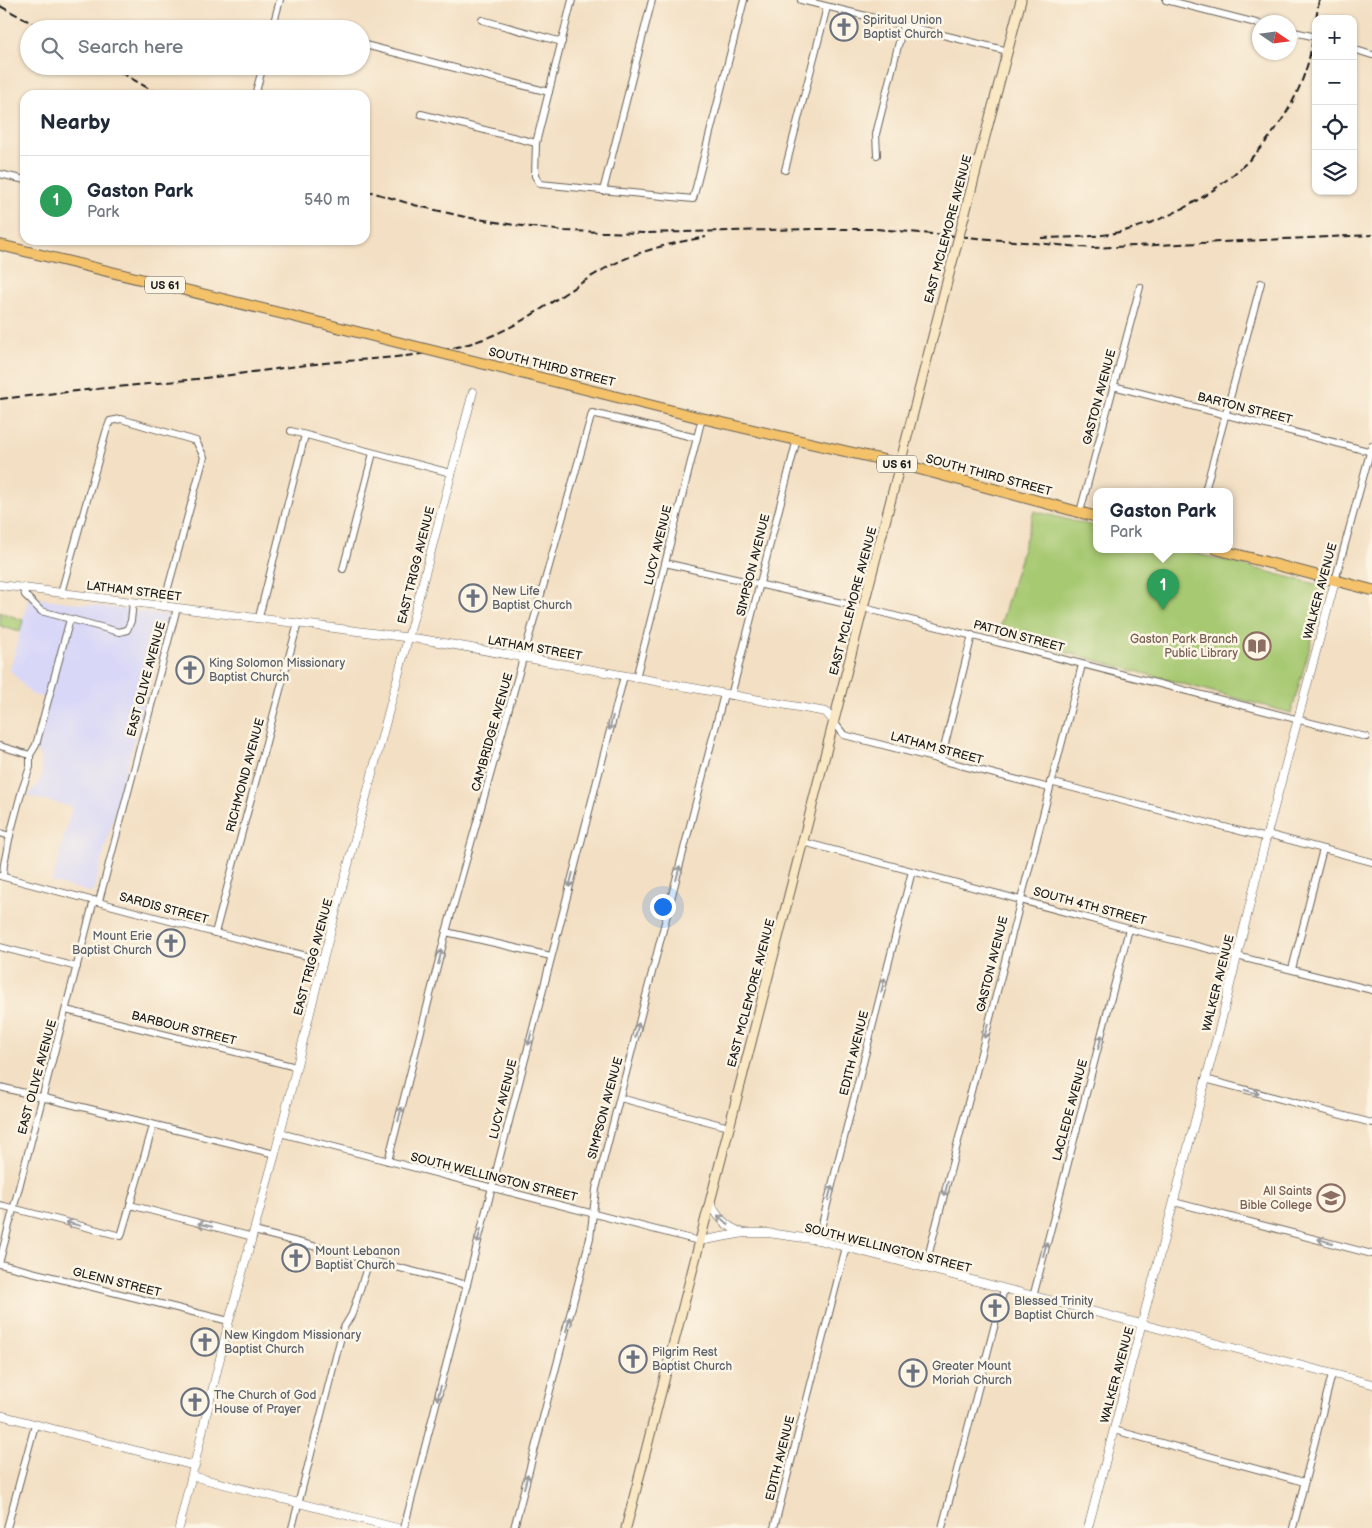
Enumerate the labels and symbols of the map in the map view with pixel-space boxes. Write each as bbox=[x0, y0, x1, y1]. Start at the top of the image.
church icon: Spiritual Union Baptist Church bbox=[829, 12, 859, 42]
place label: Spiritual Union Baptist Church bbox=[863, 13, 943, 42]
north arrow bbox=[1252, 15, 1297, 60]
street label: EAST MCLEMORE AVENUE bbox=[921, 153, 976, 305]
road number: US 61 bbox=[145, 276, 185, 294]
street label: SOUTH THIRD STREET bbox=[487, 345, 617, 391]
street label: GASTON AVENUE bbox=[1080, 348, 1119, 447]
street label: BARTON STREET bbox=[1196, 389, 1295, 428]
street label: SOUTH THIRD STREET bbox=[924, 451, 1054, 500]
road number: US 61 bbox=[877, 456, 917, 472]
street label: LUCY AVENUE bbox=[641, 504, 676, 587]
street label: EAST TRIGG AVENUE bbox=[395, 505, 438, 625]
street label: SIMPSON AVENUE bbox=[734, 512, 773, 618]
street label: EAST MCLEMORE AVENUE bbox=[826, 525, 881, 677]
street label: WALKER AVENUE bbox=[1300, 541, 1341, 641]
pin: 1 bbox=[1147, 569, 1179, 610]
street label: LATHAM STREET bbox=[86, 578, 183, 605]
church icon: New Life Baptist Church bbox=[458, 583, 488, 613]
place label: New Life Baptist Church bbox=[492, 584, 572, 613]
street label: PATTON STREET bbox=[972, 617, 1067, 656]
street label: EAST OLIVE AVENUE bbox=[124, 620, 169, 738]
library icon: Gaston Park Branch Public Library bbox=[1242, 631, 1272, 661]
place label: Gaston Park Branch Public Library bbox=[1130, 632, 1239, 661]
street label: LATHAM STREET bbox=[487, 633, 584, 664]
church icon: King Solomon Missionary Baptist Church bbox=[175, 655, 205, 685]
place label: King Solomon Missionary Baptist Church bbox=[209, 656, 346, 685]
street label: CAMBRIDGE AVENUE bbox=[468, 671, 517, 793]
one-way arrow bbox=[606, 715, 616, 731]
street label: RICHMOND AVENUE bbox=[223, 716, 268, 834]
street label: LATHAM STREET bbox=[889, 729, 986, 768]
one-way arrow bbox=[674, 865, 683, 881]
one-way arrow bbox=[566, 872, 575, 888]
street label: SOUTH 4TH STREET bbox=[1032, 884, 1149, 929]
street label: SARDIS STREET bbox=[118, 889, 211, 928]
your location bbox=[650, 894, 676, 920]
street label: EAST TRIGG AVENUE bbox=[291, 897, 336, 1017]
street label: GASTON AVENUE bbox=[973, 914, 1012, 1014]
street label: EAST MCLEMORE AVENUE bbox=[724, 917, 779, 1069]
church icon: Mount Erie Baptist Church bbox=[156, 928, 186, 958]
place label: Mount Erie Baptist Church bbox=[72, 929, 152, 958]
street label: WALKER AVENUE bbox=[1199, 933, 1238, 1033]
one-way arrow bbox=[436, 949, 445, 965]
one-way arrow bbox=[879, 977, 888, 993]
street label: BARBOUR STREET bbox=[130, 1008, 239, 1049]
street label: EDITH AVENUE bbox=[837, 1009, 872, 1097]
street label: EAST OLIVE AVENUE bbox=[15, 1018, 60, 1136]
one-way arrow bbox=[633, 1022, 642, 1038]
one-way arrow bbox=[981, 1023, 990, 1039]
one-way arrow bbox=[525, 1029, 534, 1045]
one-way arrow bbox=[1095, 1034, 1105, 1050]
street label: SIMPSON AVENUE bbox=[585, 1055, 626, 1161]
street label: LUCY AVENUE bbox=[486, 1058, 521, 1141]
street label: LACLEDE AVENUE bbox=[1050, 1058, 1091, 1163]
one-way arrow bbox=[1244, 1088, 1260, 1097]
one-way arrow bbox=[395, 1107, 405, 1123]
street label: SOUTH WELLINGTON STREET bbox=[409, 1149, 580, 1206]
one-way arrow bbox=[941, 1180, 950, 1196]
school or university icon: All Saints Bible College bbox=[1316, 1183, 1346, 1213]
place label: All Saints Bible College bbox=[1239, 1184, 1312, 1213]
one-way arrow bbox=[826, 1186, 835, 1202]
one-way arrow bbox=[717, 1215, 730, 1226]
one-way arrow bbox=[66, 1219, 82, 1228]
one-way arrow bbox=[198, 1220, 214, 1229]
street label: SOUTH WELLINGTON STREET bbox=[803, 1220, 974, 1277]
one-way arrow bbox=[474, 1228, 483, 1244]
one-way arrow bbox=[1317, 1236, 1333, 1245]
one-way arrow bbox=[1041, 1242, 1050, 1258]
church icon: Mount Lebanon Baptist Church bbox=[281, 1243, 311, 1273]
place label: Mount Lebanon Baptist Church bbox=[315, 1244, 400, 1273]
street label: GLENN STREET bbox=[71, 1264, 163, 1301]
church icon: Blessed Trinity Baptist Church bbox=[980, 1293, 1010, 1323]
place label: Blessed Trinity Baptist Church bbox=[1014, 1294, 1094, 1323]
one-way arrow bbox=[563, 1316, 573, 1332]
street label: WALKER AVENUE bbox=[1097, 1325, 1138, 1425]
church icon: New Kingdom Missionary Baptist Church bbox=[190, 1327, 220, 1357]
place label: New Kingdom Missionary Baptist Church bbox=[224, 1328, 362, 1357]
church icon: Pilgrim Rest Baptist Church bbox=[618, 1344, 648, 1374]
place label: Pilgrim Rest Baptist Church bbox=[652, 1345, 732, 1374]
church icon: Greater Mount Moriah Church bbox=[898, 1358, 928, 1388]
place label: Greater Mount Moriah Church bbox=[932, 1359, 1012, 1388]
one-way arrow bbox=[434, 1385, 443, 1401]
church icon: The Church of God House of Prayer bbox=[180, 1387, 210, 1417]
place label: The Church of God House of Prayer bbox=[214, 1388, 317, 1417]
street label: EDITH AVENUE bbox=[763, 1414, 798, 1502]
one-way arrow bbox=[522, 1473, 532, 1489]

